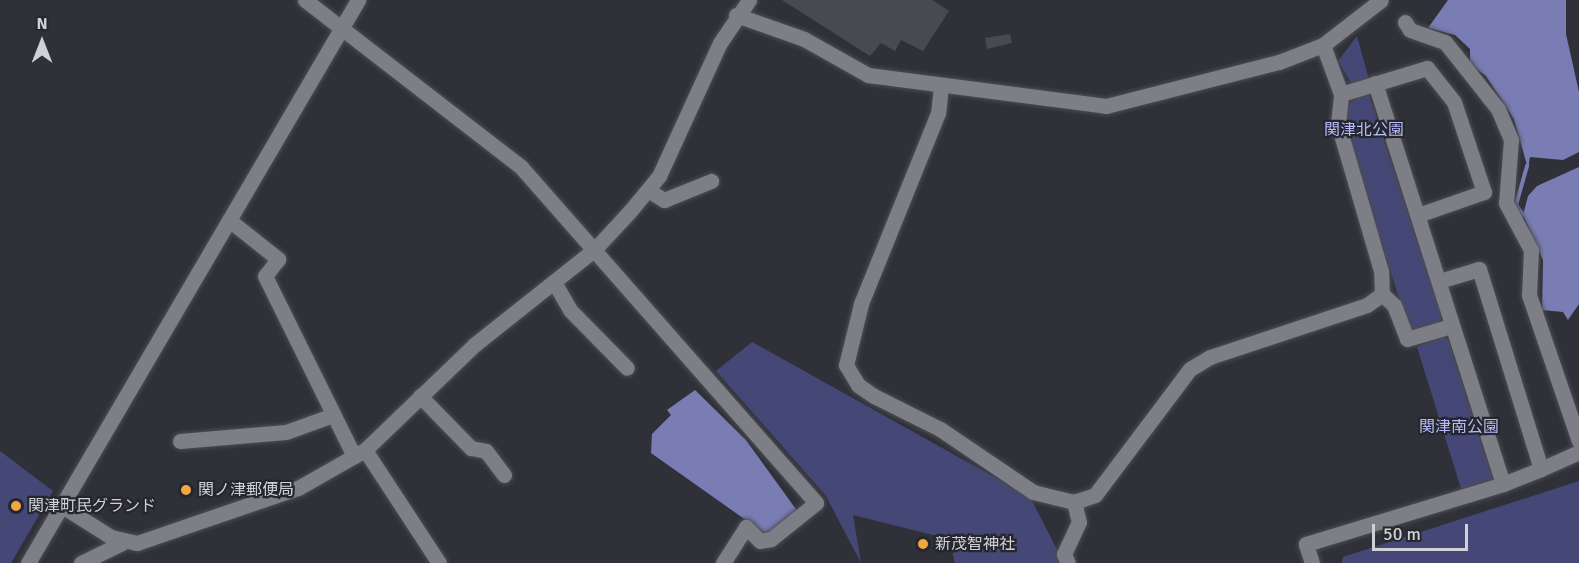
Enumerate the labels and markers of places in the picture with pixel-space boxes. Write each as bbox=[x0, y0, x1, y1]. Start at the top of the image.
place label: 関ノ津郵便局 bbox=[198, 480, 294, 500]
marker: 関ノ津郵便局 bbox=[179, 483, 193, 497]
place label: 関津町民グランド bbox=[28, 496, 156, 516]
marker: 関津町民グランド bbox=[9, 499, 23, 513]
place label: 新茂智神社 bbox=[935, 534, 1015, 554]
marker: 新茂智神社 bbox=[916, 537, 930, 551]

